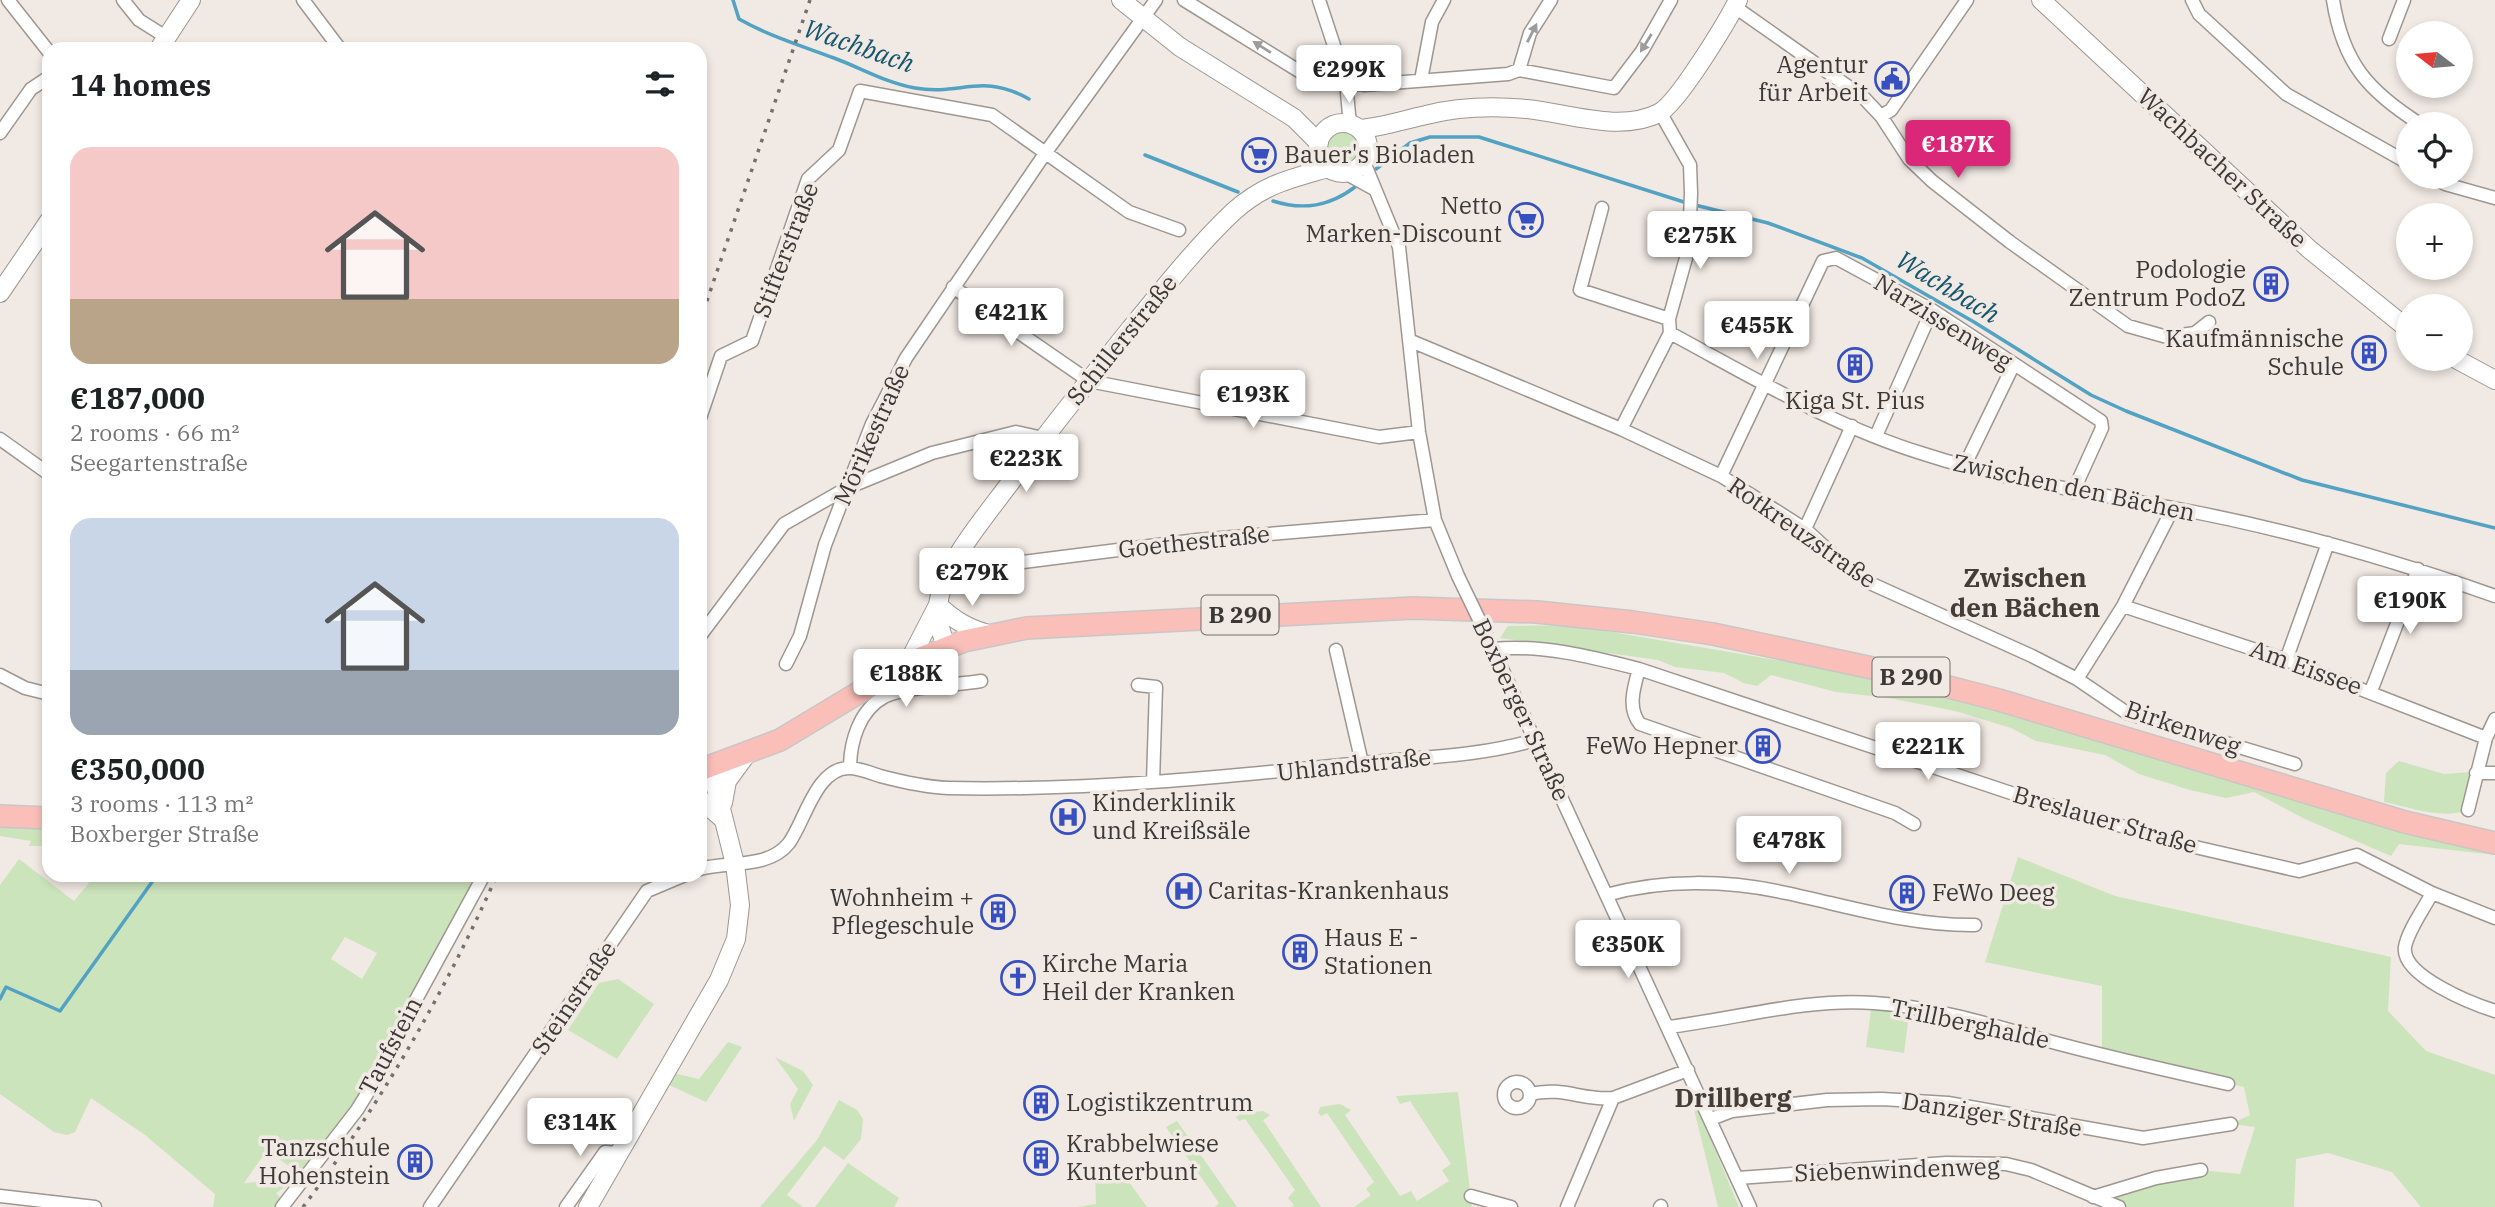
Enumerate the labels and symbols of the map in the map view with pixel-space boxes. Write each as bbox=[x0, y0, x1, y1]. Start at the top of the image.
water label: Wachbach bbox=[799, 10, 920, 80]
north arrow bbox=[2396, 21, 2473, 98]
one-way arrow bbox=[1526, 23, 1537, 43]
one-way arrow bbox=[1640, 34, 1653, 53]
one-way arrow bbox=[1252, 41, 1272, 54]
pin: €299K bbox=[1300, 46, 1398, 105]
place label: Agentur für Arbeit bbox=[1758, 48, 1868, 108]
public building icon: Agentur für Arbeit bbox=[1873, 60, 1911, 98]
street label: Wachbacher Straße bbox=[2131, 80, 2314, 254]
pin: €187K bbox=[1909, 120, 2007, 180]
supermarket icon: Bauer's Bioladen bbox=[1240, 136, 1278, 174]
place label: Bauer's Bioladen bbox=[1284, 138, 1475, 170]
street label: Stifterstraße bbox=[745, 177, 826, 322]
place label: Netto Marken-Discount bbox=[1305, 189, 1502, 249]
supermarket icon: Netto Marken-Discount bbox=[1507, 201, 1545, 239]
pin: €275K bbox=[1651, 212, 1749, 271]
water label: Wachbach bbox=[1890, 242, 2007, 331]
place label: Podologie Zentrum PodoZ bbox=[2069, 253, 2246, 313]
building icon: Podologie Zentrum PodoZ bbox=[2252, 265, 2290, 303]
street label: Narzissenweg bbox=[1868, 266, 2019, 377]
street label: Schillerstraße bbox=[1059, 268, 1184, 411]
pin: €421K bbox=[962, 288, 1060, 348]
pin: €455K bbox=[1708, 302, 1806, 361]
place label: Kaufmännische Schule bbox=[2165, 322, 2344, 382]
building icon: Kaufmännische Schule bbox=[2350, 334, 2388, 372]
building icon: Kiga St. Pius bbox=[1836, 346, 1874, 384]
street label: Mörikestraße bbox=[826, 359, 916, 510]
pin: €193K bbox=[1204, 370, 1302, 430]
place label: Kiga St. Pius bbox=[1785, 384, 1925, 416]
pin: €223K bbox=[977, 434, 1075, 494]
street label: Zwischen den Bächen bbox=[1950, 446, 2198, 528]
street label: Rotkreuzstraße bbox=[1722, 469, 1883, 595]
street label: Goethestraße bbox=[1117, 517, 1271, 565]
pin: €279K bbox=[923, 548, 1021, 608]
district label: Zwischen den Bächen bbox=[1950, 560, 2100, 624]
pin: €190K bbox=[2361, 576, 2459, 636]
road number: B 290 bbox=[1202, 596, 1278, 635]
street label: Boxberger Straße bbox=[1466, 613, 1578, 806]
street label: Am Eissee bbox=[2246, 632, 2367, 702]
pin: €188K bbox=[857, 650, 955, 709]
road number: B 290 bbox=[1872, 657, 1950, 696]
street label: Birkenweg bbox=[2121, 692, 2245, 762]
pin: €221K bbox=[1879, 722, 1977, 782]
building icon: FeWo Hepner bbox=[1744, 727, 1782, 765]
place label: FeWo Hepner bbox=[1586, 729, 1738, 761]
street label: Uhlandstraße bbox=[1275, 740, 1433, 788]
street label: Breslauer Straße bbox=[2010, 777, 2201, 861]
place label: Kinderklinik und Kreißsäle bbox=[1092, 786, 1251, 846]
hospital icon: Kinderklinik und Kreißsäle bbox=[1049, 798, 1087, 836]
pin: €478K bbox=[1740, 816, 1838, 876]
hospital icon: Caritas-Krankenhaus bbox=[1165, 872, 1203, 910]
place label: Caritas-Krankenhaus bbox=[1208, 874, 1449, 906]
building icon: FeWo Deeg bbox=[1888, 874, 1926, 912]
place label: FeWo Deeg bbox=[1932, 876, 2055, 908]
place label: Wohnheim + Pflegeschule bbox=[830, 881, 974, 941]
building icon: Wohnheim + Pflegeschule bbox=[979, 893, 1017, 931]
pin: €350K bbox=[1579, 920, 1677, 980]
place label: Haus E - Stationen bbox=[1324, 921, 1433, 981]
building icon: Haus E - Stationen bbox=[1281, 933, 1319, 971]
street label: Steinstraße bbox=[523, 934, 623, 1060]
place label: Kirche Maria Heil der Kranken bbox=[1042, 947, 1235, 1007]
church icon: Kirche Maria Heil der Kranken bbox=[999, 959, 1037, 997]
street label: Taufstein bbox=[351, 991, 429, 1100]
street label: Trillberghalde bbox=[1888, 991, 2053, 1055]
district label: Drillberg bbox=[1674, 1080, 1792, 1114]
building icon: Logistikzentrum bbox=[1022, 1084, 1060, 1122]
street label: Danziger Straße bbox=[1900, 1084, 2084, 1144]
place label: Logistikzentrum bbox=[1066, 1086, 1254, 1118]
pin: €314K bbox=[531, 1098, 629, 1158]
place label: Krabbelwiese Kunterbunt bbox=[1066, 1127, 1219, 1187]
place label: Tanzschule Hohenstein bbox=[259, 1131, 390, 1191]
building icon: Krabbelwiese Kunterbunt bbox=[1022, 1139, 1060, 1177]
building icon: Tanzschule Hohenstein bbox=[396, 1143, 434, 1181]
street label: Siebenwindenweg bbox=[1794, 1149, 2000, 1189]

